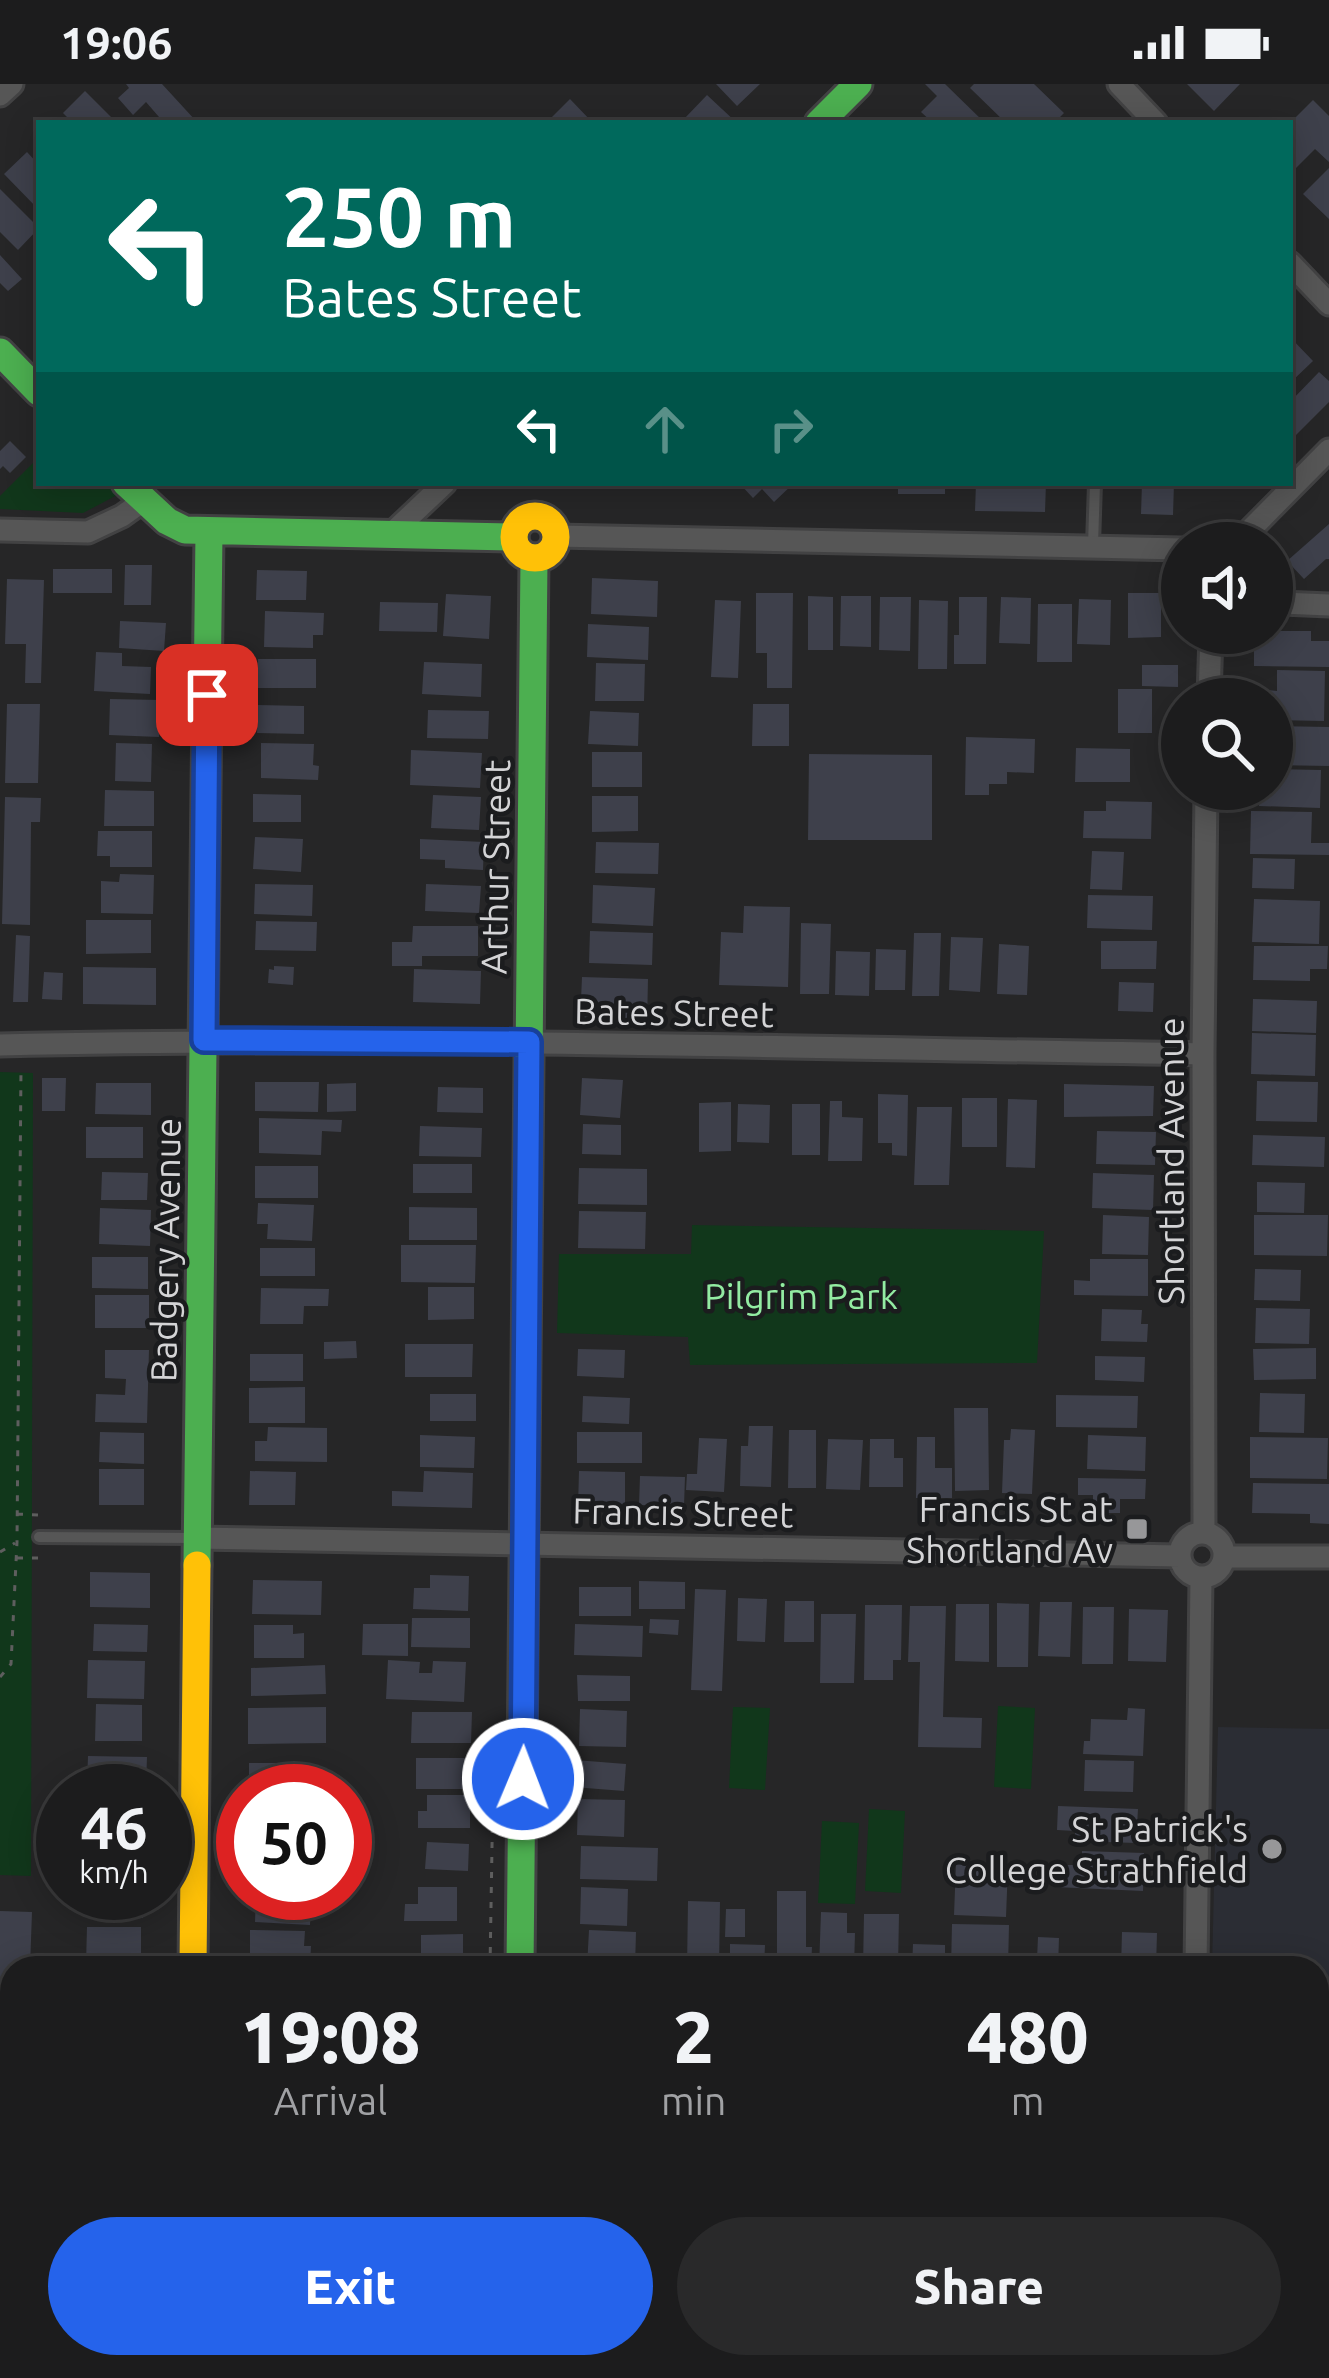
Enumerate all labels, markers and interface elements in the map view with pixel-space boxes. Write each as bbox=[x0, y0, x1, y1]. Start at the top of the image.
text: 19:06 bbox=[60, 17, 173, 68]
icon: left bbox=[84, 168, 240, 324]
text: 250 m bbox=[282, 169, 516, 263]
text: Bates Street bbox=[282, 267, 582, 327]
icon: left bbox=[506, 396, 572, 462]
icon: ahead bbox=[632, 396, 698, 462]
icon: right bbox=[758, 396, 824, 462]
map controls bbox=[1161, 522, 1293, 810]
button: sound bbox=[1161, 522, 1293, 654]
pin bbox=[156, 644, 258, 746]
icon: arrive bbox=[174, 662, 240, 728]
button: search bbox=[1161, 678, 1293, 810]
street label: Arthur Street bbox=[473, 759, 517, 975]
street label: Bates Street bbox=[574, 990, 774, 1034]
street label: Shortland Avenue bbox=[1150, 1017, 1191, 1305]
street label: Badgery Avenue bbox=[142, 1118, 188, 1382]
park label: Pilgrim Park bbox=[704, 1275, 898, 1316]
place label: Francis St at Shortland Av bbox=[906, 1488, 1113, 1570]
street label: Francis Street bbox=[572, 1490, 794, 1534]
marker: Francis St at Shortland Av bbox=[1124, 1516, 1150, 1542]
position arrow bbox=[460, 1716, 586, 1842]
speed limit sign: 50 bbox=[216, 1764, 372, 1920]
text: 46 bbox=[80, 1793, 148, 1860]
place label: St Patrick's College Strathfield bbox=[945, 1808, 1248, 1890]
marker: St Patrick's College Strathfield bbox=[1259, 1836, 1285, 1862]
text: km/h bbox=[79, 1855, 149, 1889]
text: 19:08 bbox=[240, 1996, 421, 2077]
text: 2 bbox=[673, 1996, 714, 2077]
text: 480 bbox=[967, 1996, 1089, 2077]
text: Arrival bbox=[274, 2079, 387, 2122]
text: min bbox=[661, 2079, 726, 2122]
text: m bbox=[1011, 2079, 1044, 2122]
button: Exit bbox=[48, 2217, 653, 2355]
button: Share bbox=[677, 2217, 1281, 2355]

